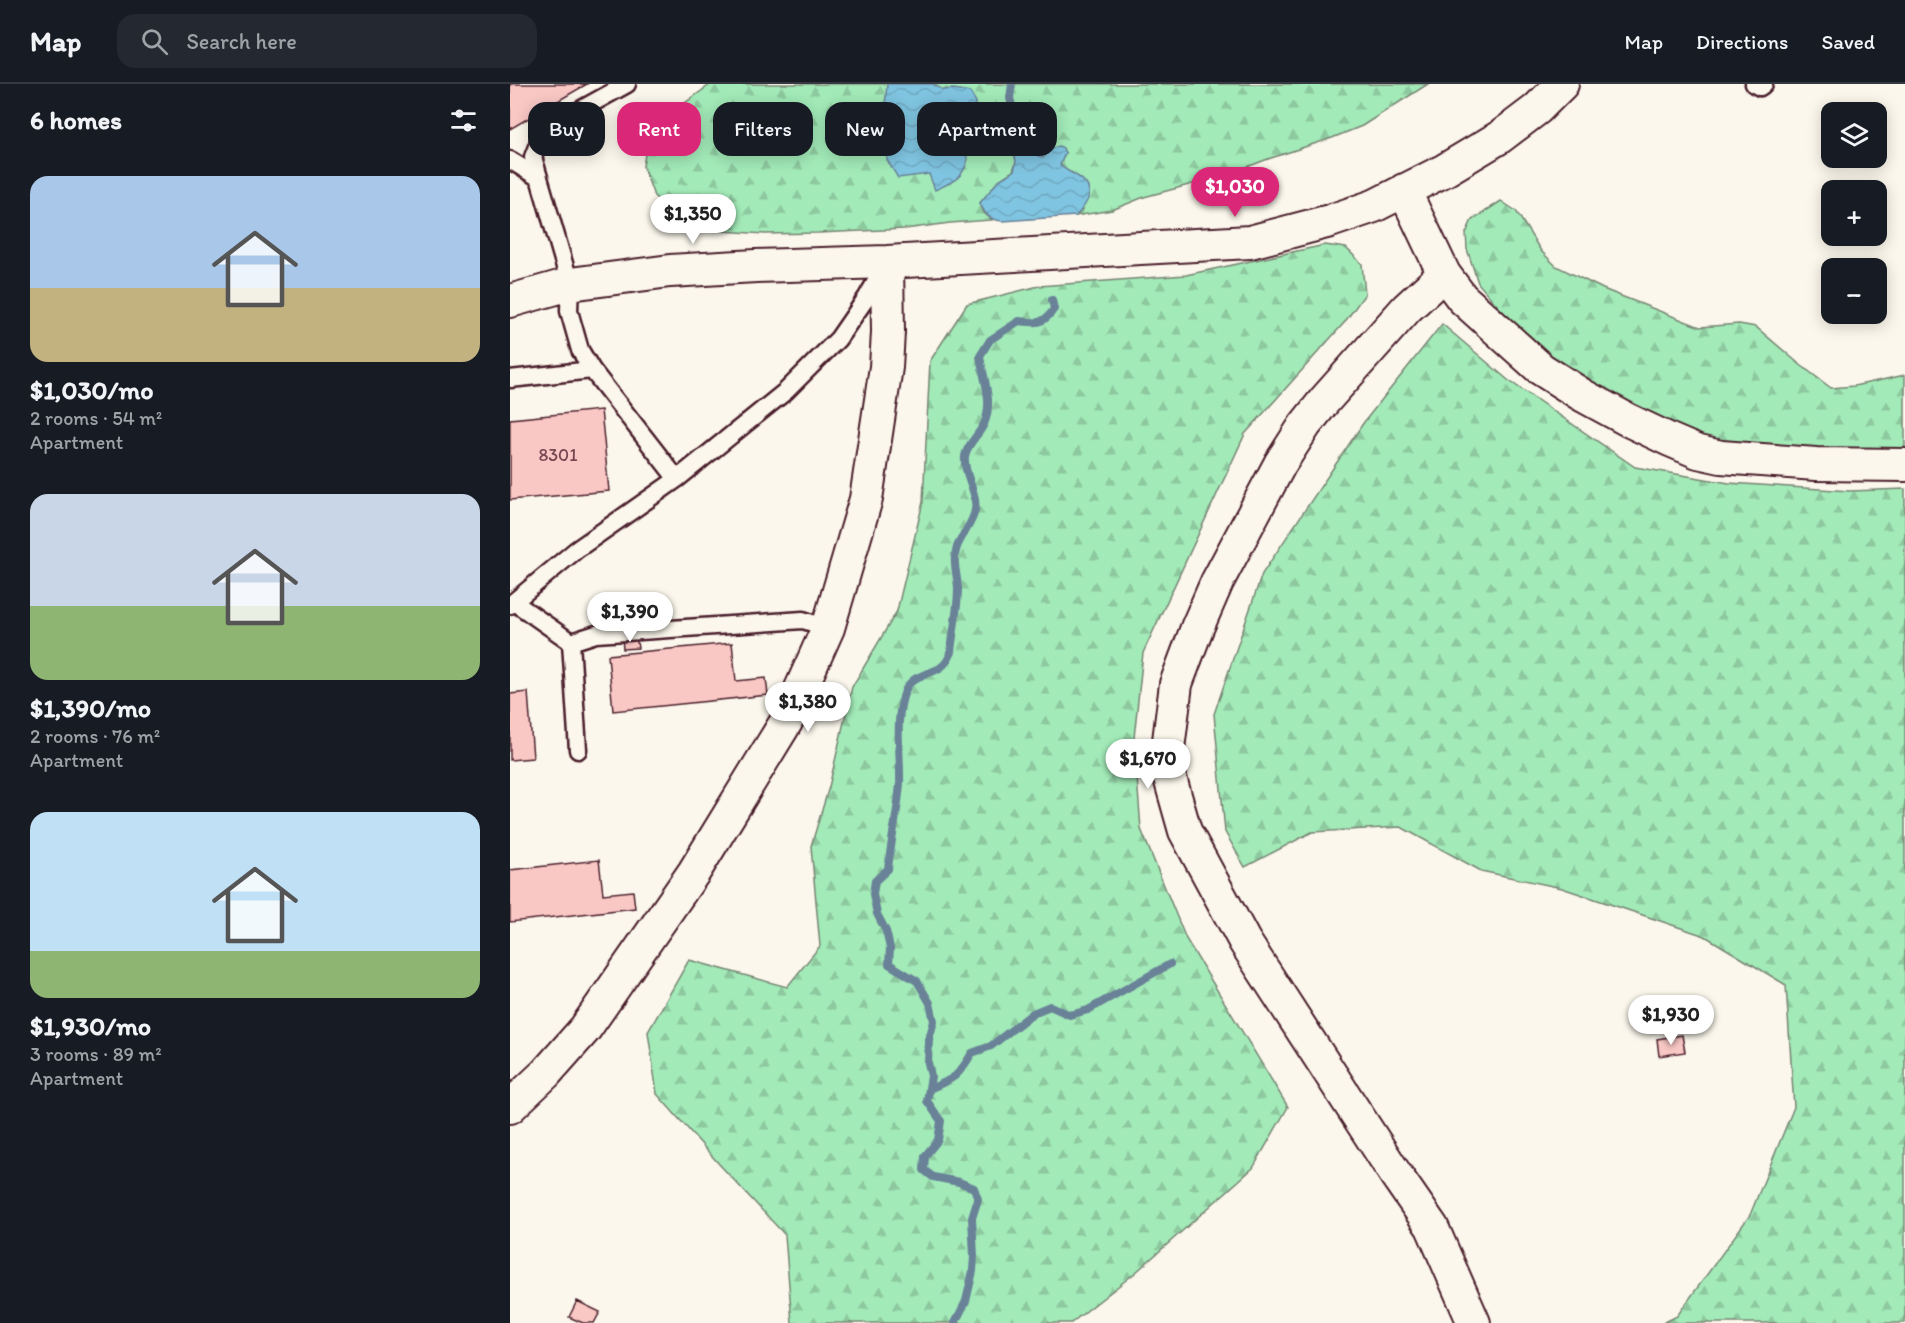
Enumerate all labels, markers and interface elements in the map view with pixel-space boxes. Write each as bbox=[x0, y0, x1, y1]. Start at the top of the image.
search box bbox=[117, 14, 537, 68]
text: Map bbox=[30, 24, 81, 58]
icon: search bbox=[138, 25, 171, 58]
text: Search here bbox=[186, 28, 297, 55]
text: Map bbox=[1625, 29, 1663, 54]
text: Directions bbox=[1696, 29, 1788, 54]
text: Saved bbox=[1821, 29, 1875, 54]
chip: Buy bbox=[528, 102, 605, 156]
chip: Rent bbox=[617, 102, 701, 156]
chip: Filters bbox=[713, 102, 813, 156]
chip: New bbox=[825, 102, 905, 156]
chip: Apartment bbox=[917, 102, 1057, 156]
map controls bbox=[1821, 102, 1887, 324]
button: layers bbox=[1821, 102, 1887, 168]
text: 6 homes bbox=[30, 104, 122, 136]
icon: filters bbox=[447, 104, 480, 137]
pin: $1,030 bbox=[1186, 167, 1284, 218]
text: $1,030 bbox=[1205, 174, 1265, 198]
button: + bbox=[1821, 180, 1887, 246]
pin: $1,350 bbox=[644, 194, 742, 245]
text: $1,350 bbox=[664, 201, 722, 225]
icon: home bbox=[201, 215, 309, 323]
button: − bbox=[1821, 258, 1887, 324]
text: $1,030/mo bbox=[30, 374, 154, 406]
text: 2 rooms · 54 m² bbox=[30, 406, 162, 430]
text: Apartment bbox=[30, 430, 123, 454]
house number: 8301 bbox=[538, 444, 578, 466]
icon: home bbox=[201, 533, 309, 641]
pin: $1,390 bbox=[581, 592, 679, 643]
text: $1,390 bbox=[601, 599, 659, 623]
pin: $1,380 bbox=[759, 682, 857, 733]
text: $1,380 bbox=[779, 689, 837, 713]
text: $1,390/mo bbox=[30, 692, 151, 724]
text: 2 rooms · 76 m² bbox=[30, 724, 160, 748]
pin: $1,670 bbox=[1099, 739, 1197, 790]
text: $1,670 bbox=[1120, 746, 1176, 770]
text: Apartment bbox=[30, 748, 123, 772]
icon: home bbox=[201, 851, 309, 959]
pin: $1,930 bbox=[1622, 995, 1720, 1046]
text: $1,930 bbox=[1642, 1002, 1700, 1026]
text: $1,930/mo bbox=[30, 1010, 151, 1042]
text: 3 rooms · 89 m² bbox=[30, 1042, 162, 1066]
text: Apartment bbox=[30, 1066, 123, 1090]

